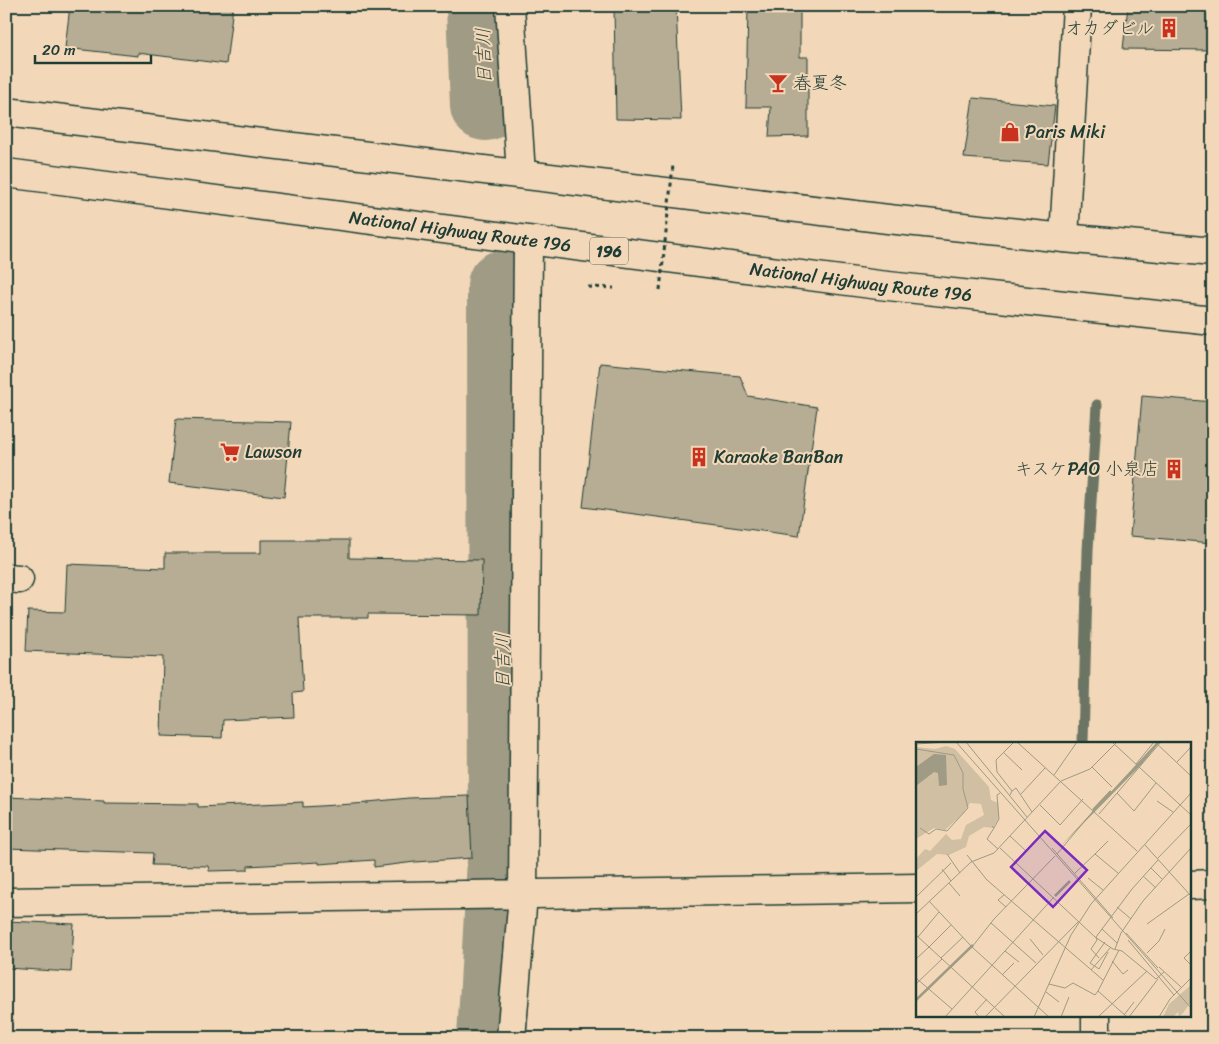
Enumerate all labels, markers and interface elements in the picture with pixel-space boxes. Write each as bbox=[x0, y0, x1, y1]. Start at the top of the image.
place label: オカダビル bbox=[1065, 12, 1154, 44]
building icon: オカダビル bbox=[1158, 17, 1180, 39]
water label: 日吉川 bbox=[466, 27, 501, 85]
scale bar bbox=[35, 32, 151, 64]
text: 20 m bbox=[42, 37, 76, 63]
place label: 春夏冬 bbox=[793, 67, 847, 99]
bar icon: 春夏冬 bbox=[767, 72, 789, 94]
place label: Paris Miki bbox=[1025, 116, 1106, 148]
shop icon: Paris Miki bbox=[999, 121, 1021, 143]
street label: National Highway Route 196 bbox=[347, 201, 573, 261]
road number: 196 bbox=[590, 238, 628, 264]
street label: National Highway Route 196 bbox=[748, 253, 974, 311]
place label: Lawson bbox=[245, 436, 302, 468]
supermarket icon: Lawson bbox=[219, 441, 241, 463]
place label: Karaoke BanBan bbox=[714, 441, 844, 473]
building icon: Karaoke BanBan bbox=[688, 446, 710, 468]
place label: キスケPAO 小泉店 bbox=[1015, 453, 1159, 485]
building icon: キスケPAO 小泉店 bbox=[1163, 458, 1185, 480]
water label: 日吉川 bbox=[486, 632, 519, 690]
inset map bbox=[916, 742, 1192, 1016]

